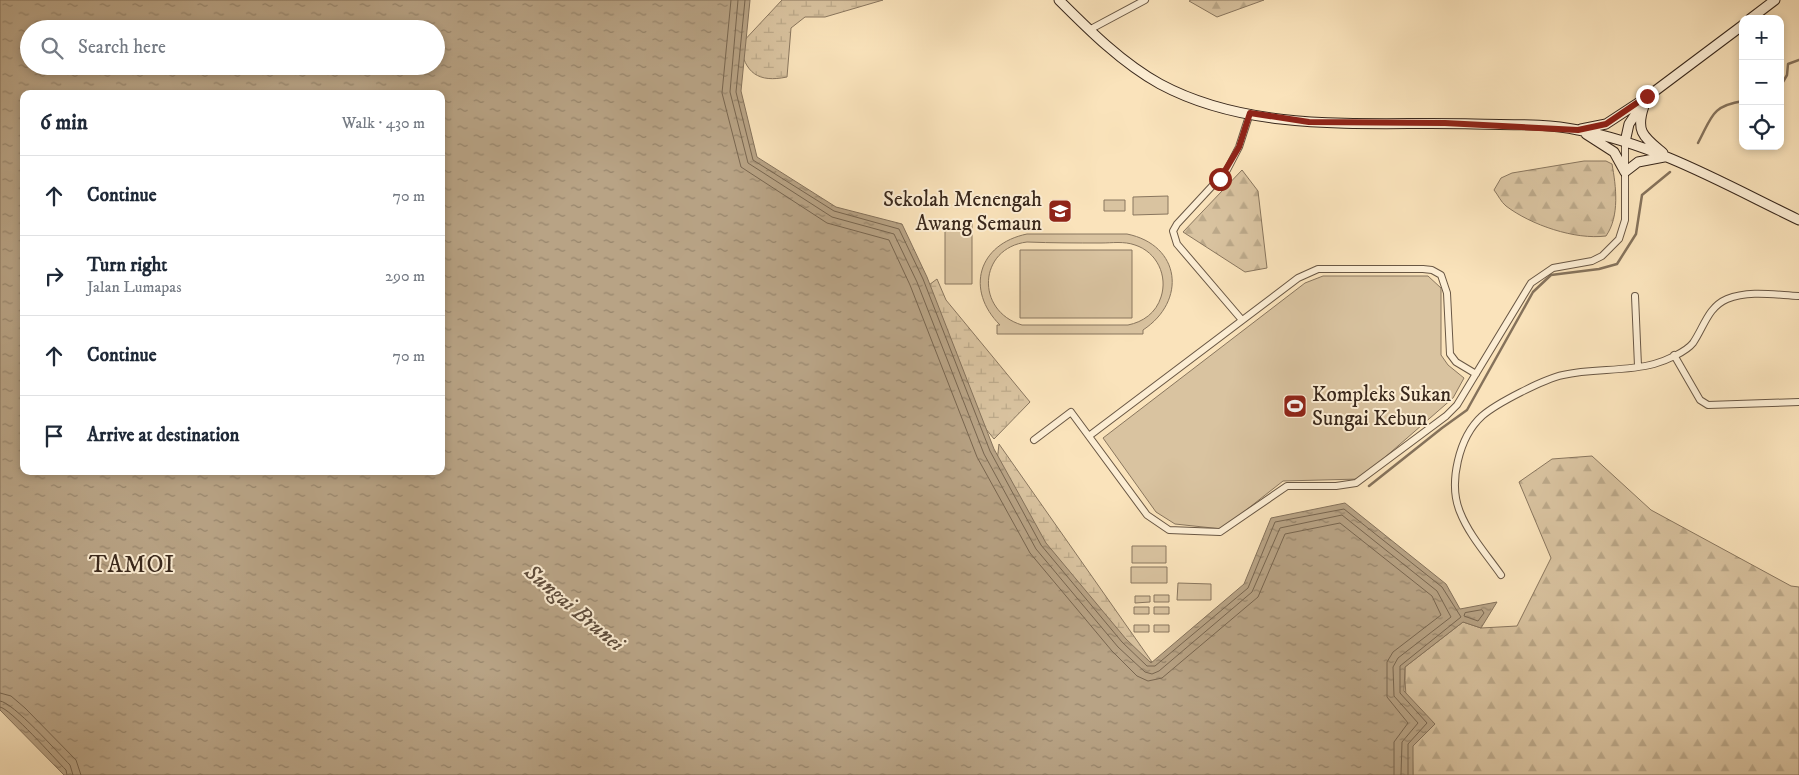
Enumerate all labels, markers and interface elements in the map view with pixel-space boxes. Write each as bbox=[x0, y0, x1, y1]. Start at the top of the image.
map controls bbox=[1739, 15, 1784, 150]
button: + bbox=[1739, 15, 1784, 60]
search box bbox=[20, 20, 445, 75]
icon: search bbox=[38, 34, 66, 62]
text: Search here bbox=[78, 36, 166, 59]
button: − bbox=[1739, 60, 1784, 105]
route end bbox=[1636, 85, 1659, 108]
button: locate bbox=[1739, 105, 1784, 150]
text: 6 min bbox=[40, 110, 88, 136]
text: Walk · 430 m bbox=[342, 113, 425, 133]
route start bbox=[1209, 168, 1232, 191]
icon: ahead bbox=[40, 182, 68, 210]
text: Continue bbox=[87, 184, 157, 207]
text: 70 m bbox=[393, 186, 425, 206]
place label: Sekolah Menengah Awang Semaun bbox=[883, 187, 1042, 237]
school or university icon: Sekolah Menengah Awang Semaun bbox=[1047, 198, 1073, 224]
text: Turn right bbox=[87, 254, 167, 277]
icon: right bbox=[40, 262, 68, 290]
text: 290 m bbox=[385, 266, 425, 286]
text: Jalan Lumapas bbox=[87, 277, 182, 297]
icon: ahead bbox=[40, 342, 68, 370]
text: Continue bbox=[87, 344, 157, 367]
text: 70 m bbox=[393, 346, 425, 366]
place label: Kompleks Sukan Sungai Kebun bbox=[1312, 382, 1451, 432]
sports icon: Kompleks Sukan Sungai Kebun bbox=[1282, 393, 1308, 419]
icon: arrive bbox=[40, 422, 68, 450]
text: Arrive at destination bbox=[87, 424, 239, 447]
district label: TAMOI bbox=[89, 550, 175, 580]
water label: Sungai Brunei bbox=[518, 558, 630, 658]

